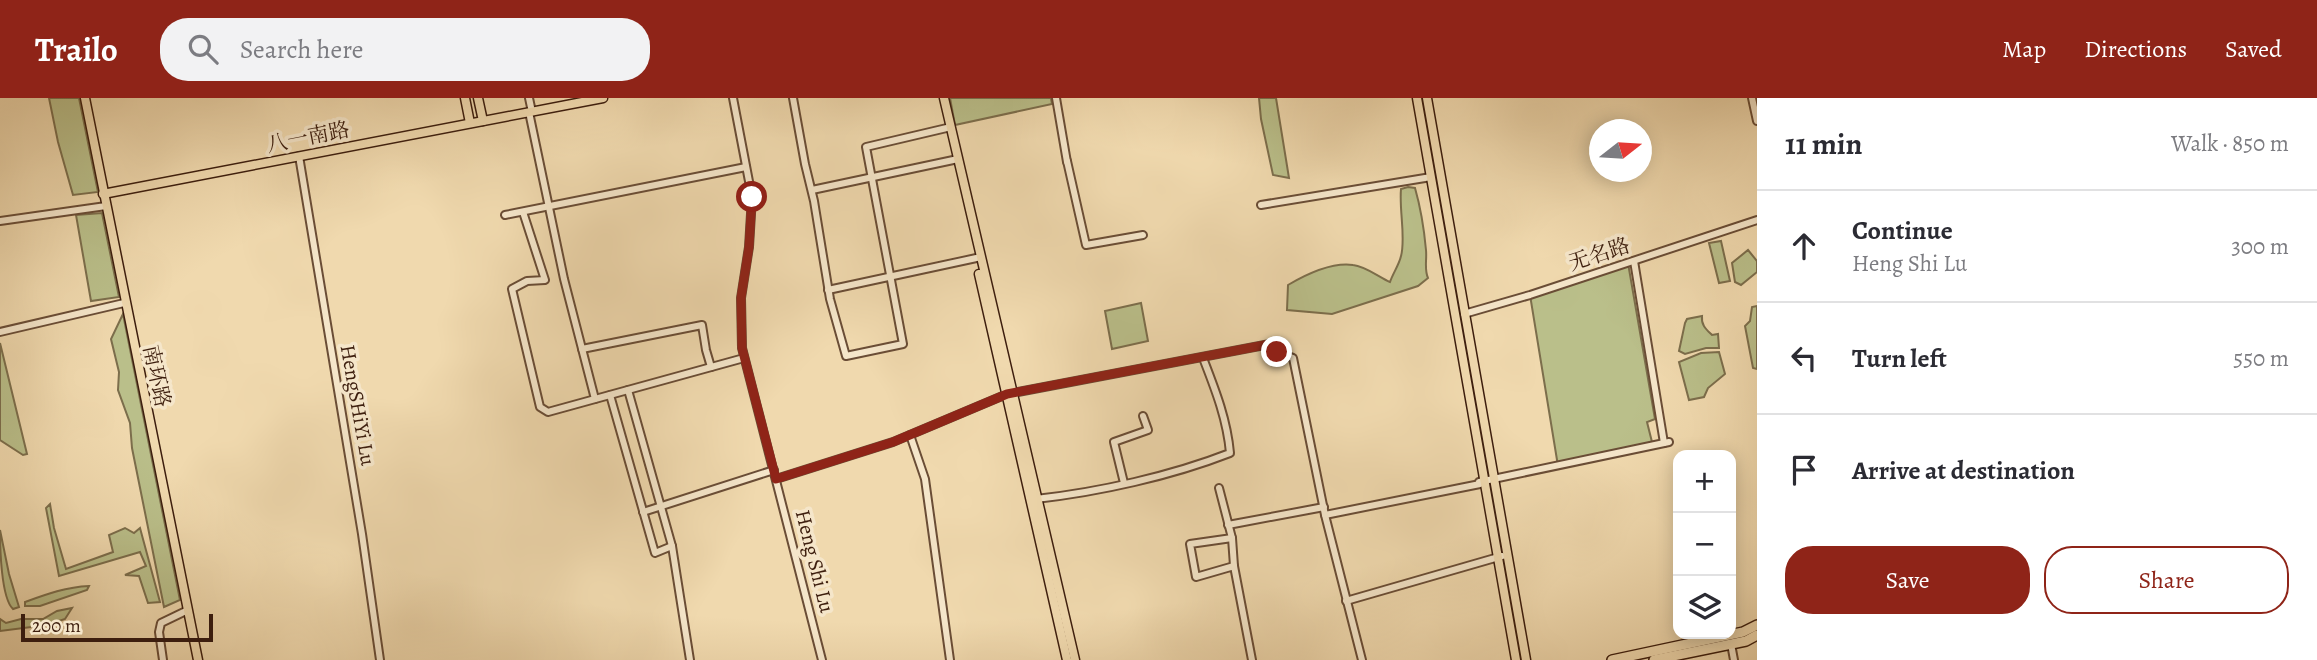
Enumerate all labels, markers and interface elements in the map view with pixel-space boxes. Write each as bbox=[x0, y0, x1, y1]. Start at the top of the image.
search box bbox=[160, 18, 650, 81]
text: Trailo bbox=[35, 27, 118, 72]
icon: search bbox=[184, 30, 222, 68]
text: Search here bbox=[240, 32, 364, 67]
text: Map bbox=[2002, 33, 2046, 65]
text: Directions bbox=[2084, 33, 2187, 65]
text: Saved bbox=[2225, 33, 2282, 65]
street label: 八一南路 bbox=[264, 115, 352, 159]
north arrow bbox=[1589, 119, 1652, 182]
text: 11 min bbox=[1785, 124, 1862, 164]
text: Walk · 850 m bbox=[2171, 128, 2289, 159]
route start bbox=[736, 181, 767, 212]
text: Continue bbox=[1852, 213, 1953, 248]
icon: ahead bbox=[1785, 227, 1823, 265]
street label: 无名路 bbox=[1565, 231, 1633, 277]
text: 300 m bbox=[2231, 231, 2289, 262]
text: Heng Shi Lu bbox=[1852, 248, 1967, 279]
route end bbox=[1261, 336, 1292, 367]
icon: left bbox=[1785, 339, 1823, 377]
text: Turn left bbox=[1852, 341, 1947, 376]
street label: 南环路 bbox=[137, 342, 177, 410]
street label: HengSHiYi Lu bbox=[334, 342, 382, 468]
text: 550 m bbox=[2233, 343, 2289, 374]
map controls bbox=[1673, 450, 1736, 639]
button: + bbox=[1673, 450, 1736, 513]
icon: arrive bbox=[1785, 451, 1823, 489]
text: Arrive at destination bbox=[1852, 453, 2075, 488]
street label: Heng Shi Lu bbox=[789, 507, 841, 616]
button: − bbox=[1673, 513, 1736, 576]
button: Save bbox=[1785, 546, 2030, 614]
button: Share bbox=[2044, 546, 2289, 614]
button: layers bbox=[1673, 576, 1736, 639]
scale bar bbox=[21, 611, 214, 643]
text: 200 m bbox=[32, 613, 81, 639]

